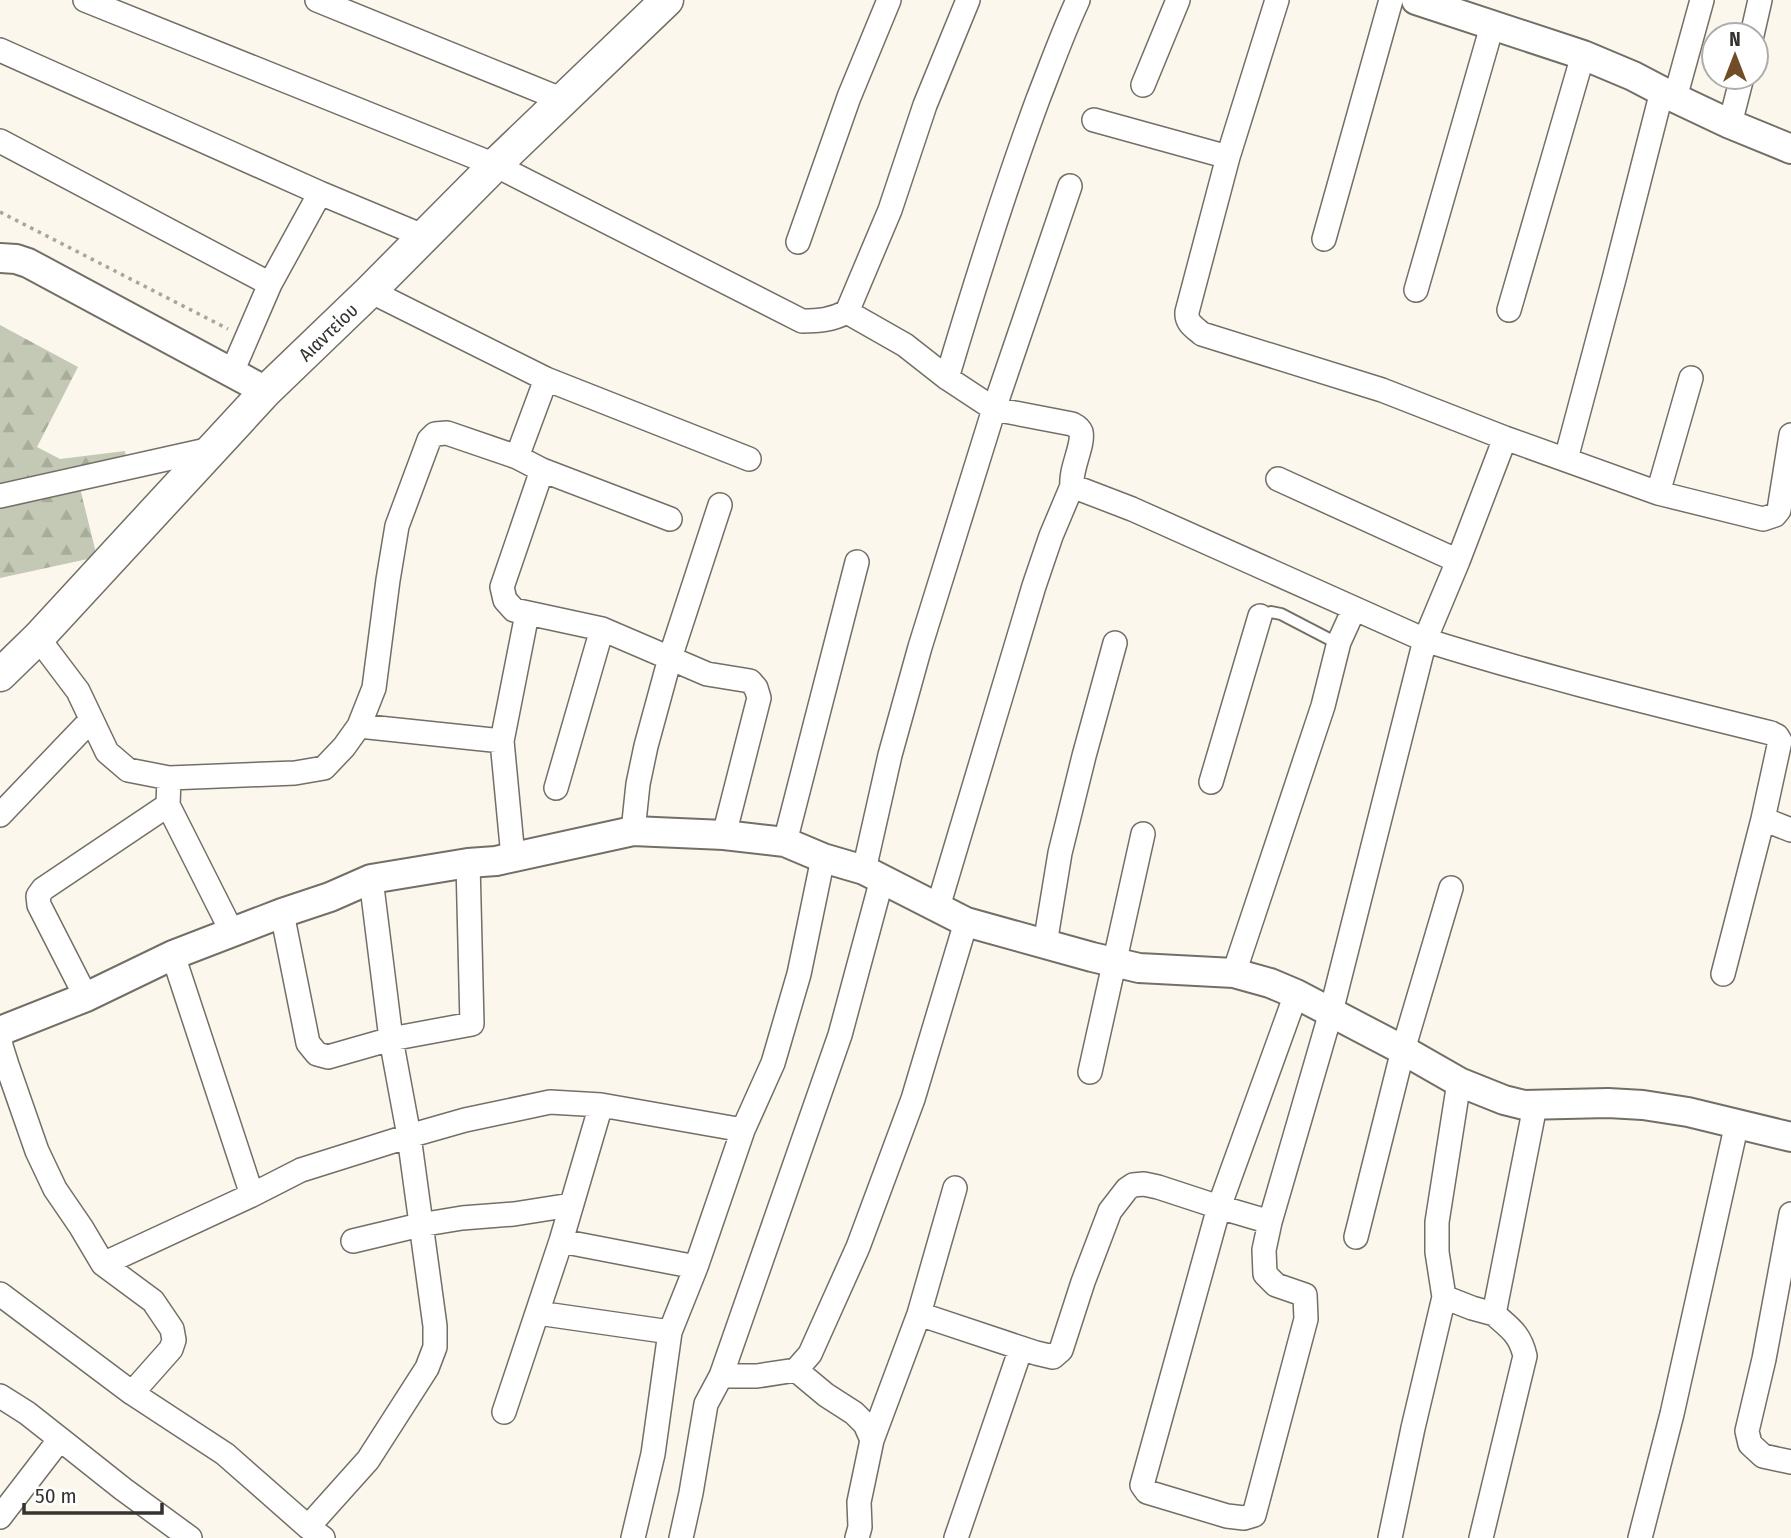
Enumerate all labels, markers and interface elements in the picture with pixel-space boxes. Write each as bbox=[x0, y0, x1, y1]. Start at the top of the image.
north arrow bbox=[1700, 21, 1770, 91]
text: N bbox=[1729, 28, 1741, 51]
street label: Αιαντείου bbox=[294, 299, 363, 366]
scale bar bbox=[24, 1472, 163, 1516]
text: 50 m bbox=[35, 1483, 77, 1509]

